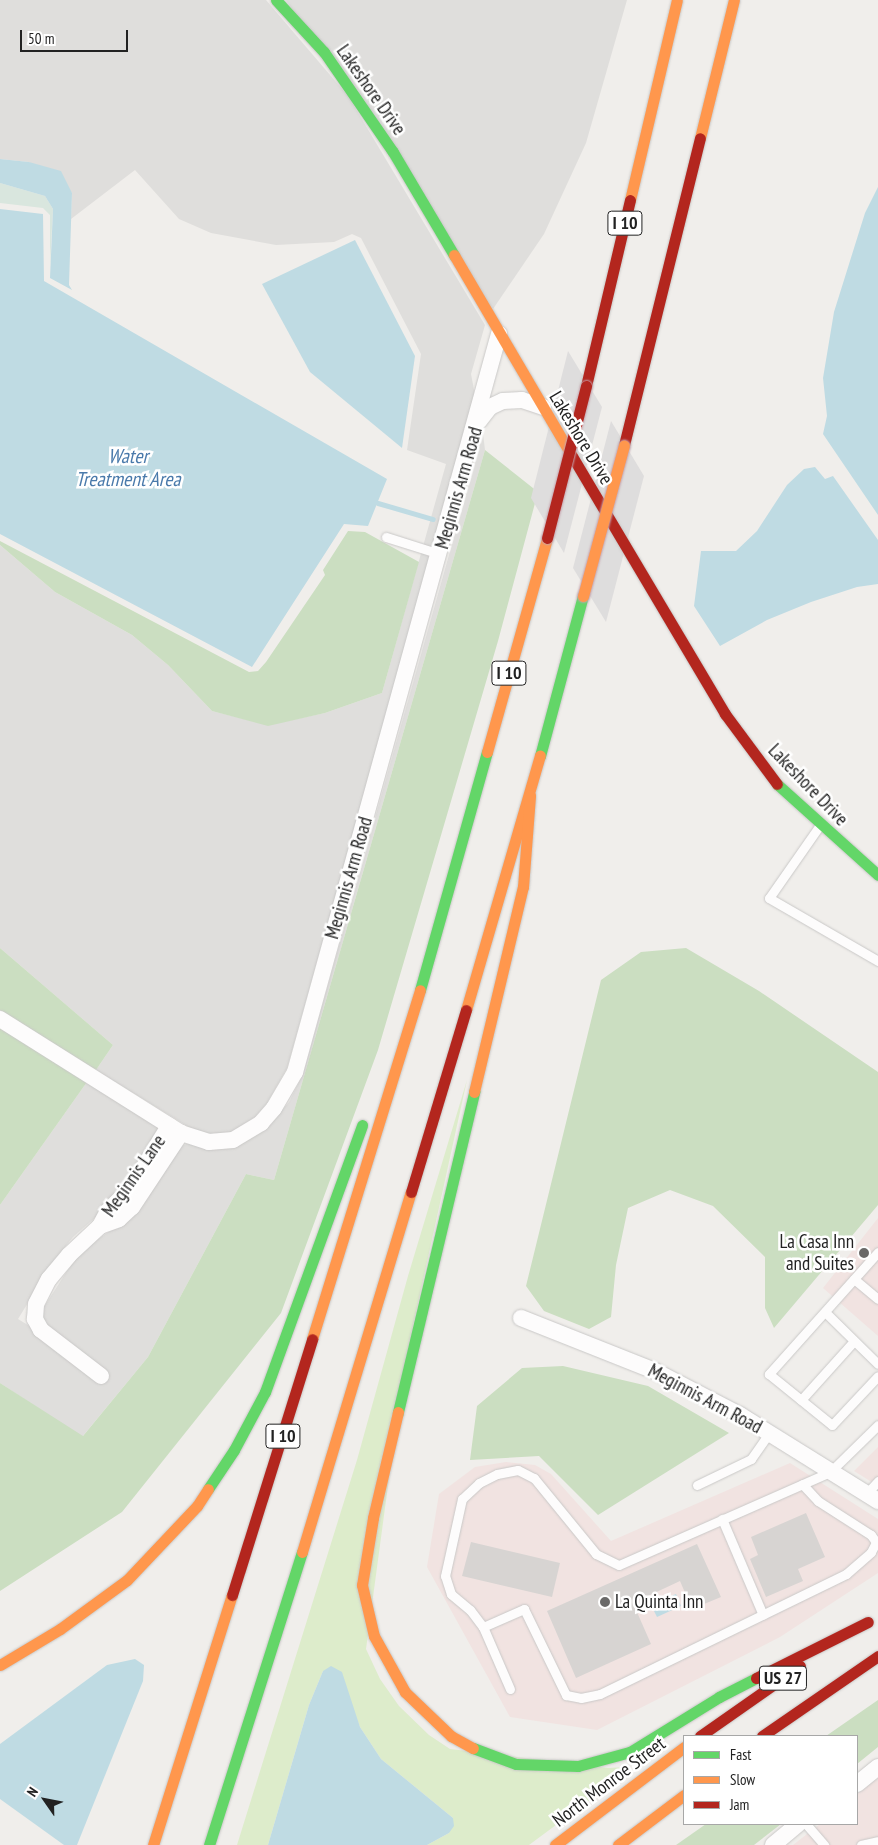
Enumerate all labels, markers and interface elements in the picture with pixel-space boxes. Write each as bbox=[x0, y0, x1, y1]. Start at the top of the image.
scale bar bbox=[22, 20, 130, 52]
text: 50 m bbox=[28, 29, 54, 48]
street label: Lakeshore Drive bbox=[332, 41, 410, 139]
road number: I 10 bbox=[606, 208, 644, 238]
street label: Lakeshore Drive bbox=[544, 387, 618, 489]
street label: Meginnis Arm Road bbox=[431, 424, 487, 552]
water label: Water Treatment Area bbox=[75, 444, 181, 491]
road number: I 10 bbox=[490, 658, 528, 688]
street label: Lakeshore Drive bbox=[763, 739, 853, 831]
street label: Meginnis Arm Road bbox=[321, 814, 377, 942]
street label: Meginnis Lane bbox=[97, 1131, 171, 1221]
place label: La Casa Inn and Suites bbox=[780, 1231, 854, 1275]
marker: La Casa Inn and Suites bbox=[858, 1247, 870, 1259]
street label: Meginnis Arm Road bbox=[644, 1359, 766, 1439]
road number: I 10 bbox=[264, 1420, 302, 1452]
place label: La Quinta Inn bbox=[615, 1591, 703, 1613]
marker: La Quinta Inn bbox=[599, 1596, 611, 1608]
road number: US 27 bbox=[758, 1662, 808, 1694]
street label: North Monroe Street bbox=[548, 1732, 670, 1832]
legend bbox=[683, 1735, 858, 1825]
text: Fast bbox=[730, 1745, 751, 1764]
text: Slow bbox=[730, 1770, 755, 1789]
north arrow bbox=[20, 1775, 70, 1825]
text: N bbox=[23, 1784, 42, 1800]
text: Jam bbox=[730, 1795, 749, 1814]

